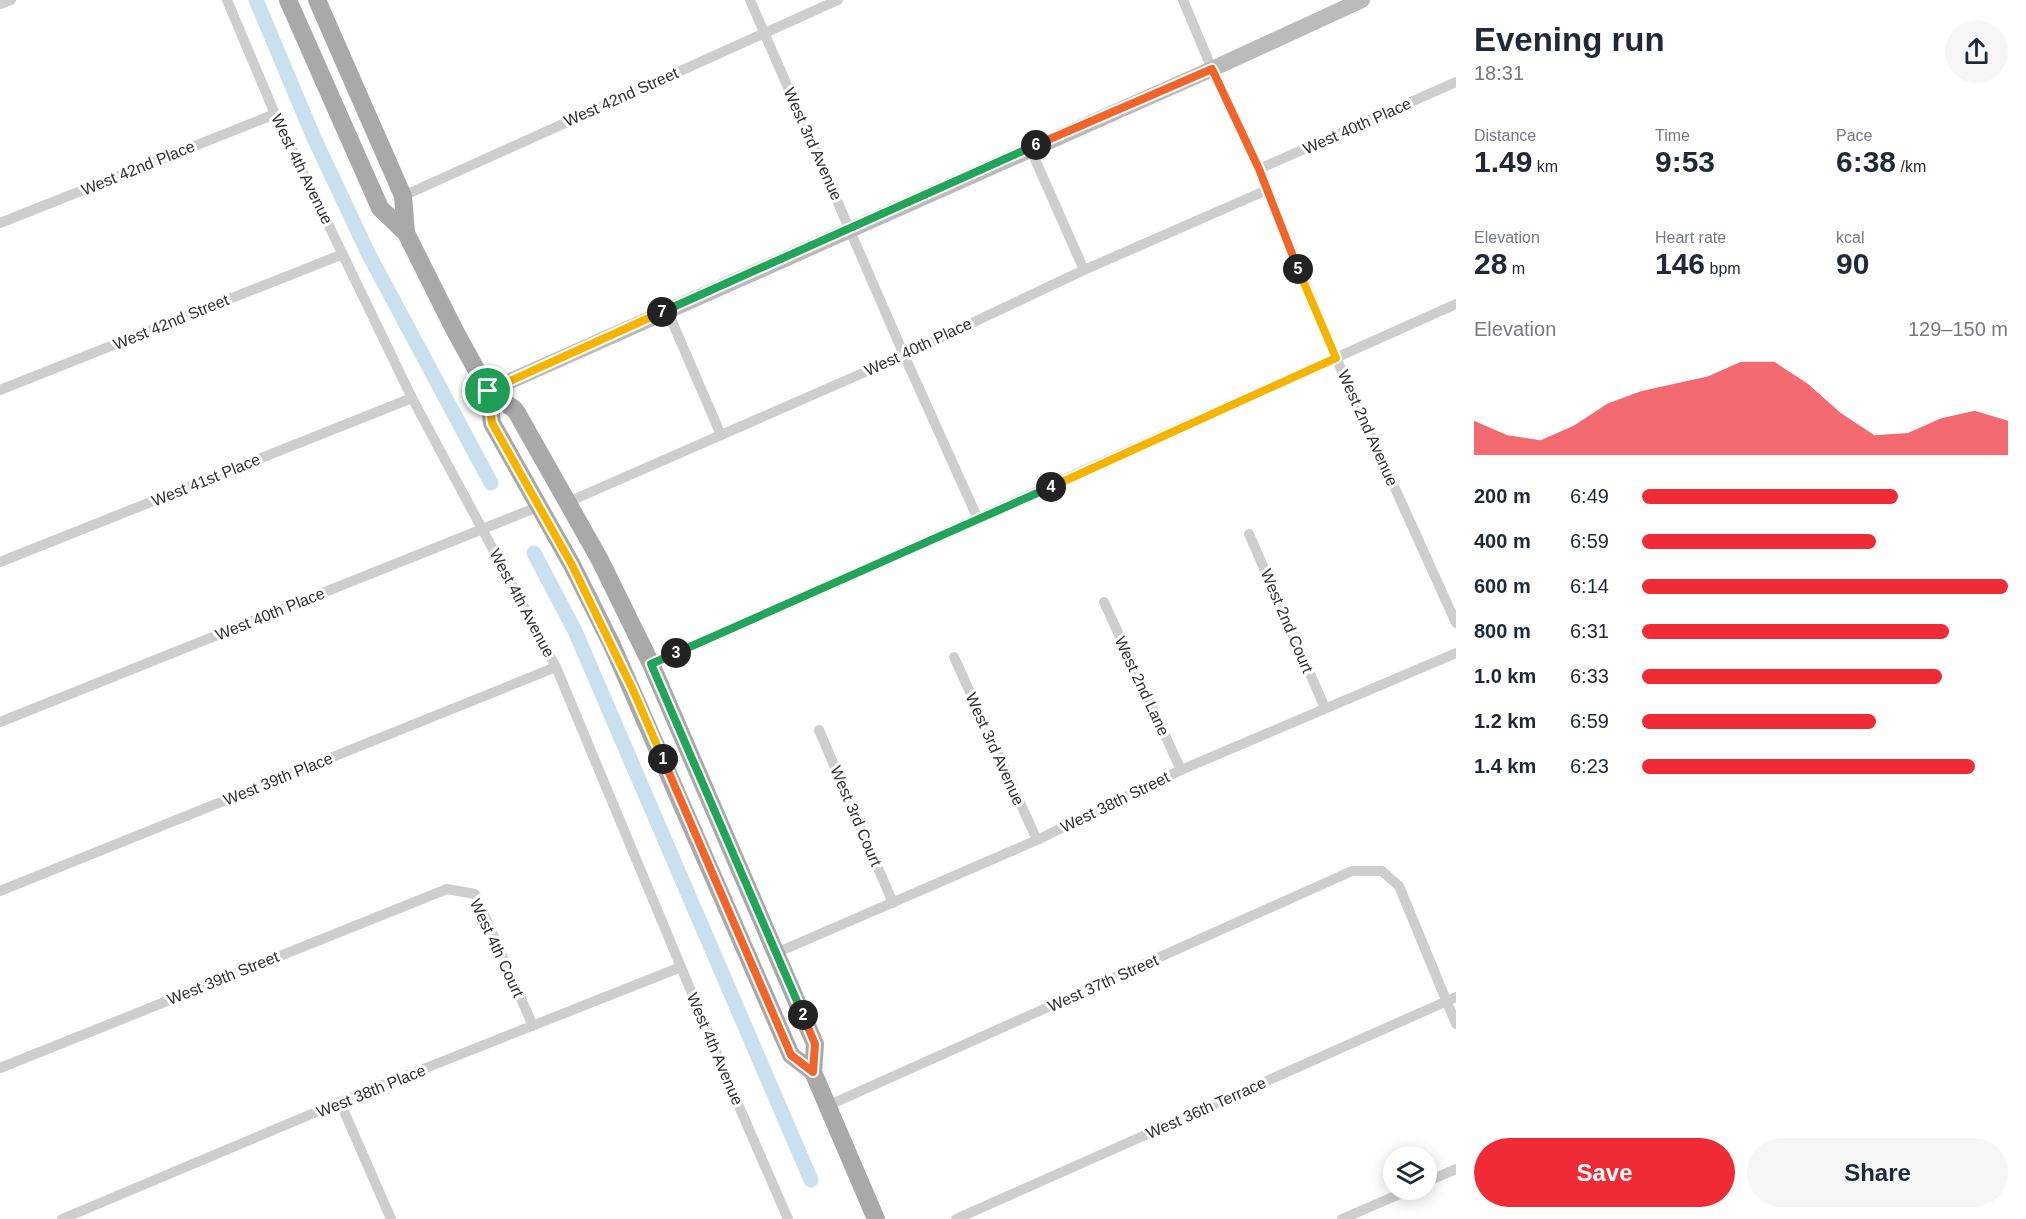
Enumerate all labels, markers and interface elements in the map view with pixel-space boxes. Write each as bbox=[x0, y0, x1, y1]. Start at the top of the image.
button: share bbox=[1945, 20, 2008, 83]
text: Evening run bbox=[1474, 21, 1665, 58]
text: 18:31 bbox=[1474, 62, 1524, 84]
street label: West 42nd Street bbox=[561, 64, 681, 130]
street label: West 3rd Avenue bbox=[781, 85, 845, 203]
street label: West 40th Place bbox=[1300, 95, 1414, 157]
street label: West 4th Avenue bbox=[268, 111, 336, 227]
text: Distance bbox=[1474, 127, 1536, 144]
text: Time bbox=[1655, 127, 1690, 144]
text: Pace bbox=[1836, 127, 1872, 144]
pin: 6 bbox=[1021, 130, 1051, 160]
text: 6 bbox=[1032, 136, 1040, 153]
street label: West 42nd Place bbox=[79, 137, 197, 198]
text: 1.49 bbox=[1474, 145, 1532, 178]
text: 9:53 bbox=[1655, 145, 1715, 178]
text: 6:38 bbox=[1836, 145, 1896, 178]
text: km bbox=[1532, 158, 1558, 175]
text: /km bbox=[1896, 158, 1926, 175]
text: Elevation bbox=[1474, 229, 1540, 246]
text: Heart rate bbox=[1655, 229, 1726, 246]
text: kcal bbox=[1836, 229, 1864, 246]
text: 28 bbox=[1474, 247, 1507, 280]
text: 146 bbox=[1655, 247, 1705, 280]
text: 90 bbox=[1836, 247, 1869, 280]
pin: 5 bbox=[1283, 254, 1313, 284]
text: 5 bbox=[1294, 260, 1302, 277]
text: m bbox=[1507, 260, 1525, 277]
text: bpm bbox=[1705, 260, 1741, 277]
street label: West 42nd Street bbox=[111, 291, 232, 353]
pin: 7 bbox=[647, 297, 677, 327]
text: 7 bbox=[658, 303, 666, 320]
street label: West 40th Place bbox=[862, 315, 974, 379]
text: Elevation bbox=[1474, 318, 1556, 340]
text: 129–150 m bbox=[1908, 318, 2008, 340]
pin bbox=[462, 365, 513, 416]
street label: West 2nd Avenue bbox=[1335, 368, 1401, 489]
icon: arrive bbox=[471, 374, 504, 407]
street label: West 41st Place bbox=[149, 450, 263, 509]
pin: 4 bbox=[1036, 472, 1066, 502]
text: 4 bbox=[1047, 478, 1055, 495]
text: 200 m bbox=[1474, 485, 1531, 507]
text: 6:49 bbox=[1570, 485, 1609, 507]
text: 400 m bbox=[1474, 530, 1531, 552]
text: 6:59 bbox=[1570, 530, 1609, 552]
street label: West 4th Avenue bbox=[486, 546, 558, 660]
street label: West 2nd Court bbox=[1258, 567, 1317, 676]
text: 600 m bbox=[1474, 575, 1531, 597]
text: 6:14 bbox=[1570, 575, 1609, 597]
street label: West 40th Place bbox=[213, 584, 327, 644]
text: 800 m bbox=[1474, 620, 1531, 642]
text: 6:31 bbox=[1570, 620, 1609, 642]
street label: West 2nd Lane bbox=[1112, 634, 1172, 738]
pin: 3 bbox=[661, 638, 691, 668]
text: 3 bbox=[672, 644, 680, 661]
text: 1.0 km bbox=[1474, 665, 1536, 687]
text: 6:33 bbox=[1570, 665, 1609, 687]
street label: West 3rd Avenue bbox=[963, 690, 1027, 808]
text: 1.2 km bbox=[1474, 710, 1536, 732]
text: 6:59 bbox=[1570, 710, 1609, 732]
pin: 1 bbox=[648, 744, 678, 774]
street label: West 39th Place bbox=[221, 749, 335, 809]
text: 1 bbox=[659, 750, 667, 767]
text: 1.4 km bbox=[1474, 755, 1536, 777]
text: 6:23 bbox=[1570, 755, 1609, 777]
street label: West 3rd Court bbox=[827, 763, 885, 869]
street label: West 38th Street bbox=[1058, 768, 1173, 836]
street label: West 4th Court bbox=[467, 896, 527, 1000]
street label: West 39th Street bbox=[165, 948, 282, 1008]
street label: West 37th Street bbox=[1045, 951, 1161, 1015]
street label: West 4th Avenue bbox=[684, 990, 746, 1108]
pin: 2 bbox=[788, 1000, 818, 1030]
text: 2 bbox=[799, 1006, 807, 1023]
street label: West 38th Place bbox=[314, 1061, 428, 1121]
street label: West 36th Terrace bbox=[1144, 1074, 1269, 1142]
button: Save bbox=[1474, 1138, 1735, 1207]
button: Share bbox=[1747, 1138, 2008, 1207]
map controls bbox=[1383, 1146, 1437, 1200]
button: layers bbox=[1383, 1146, 1437, 1200]

